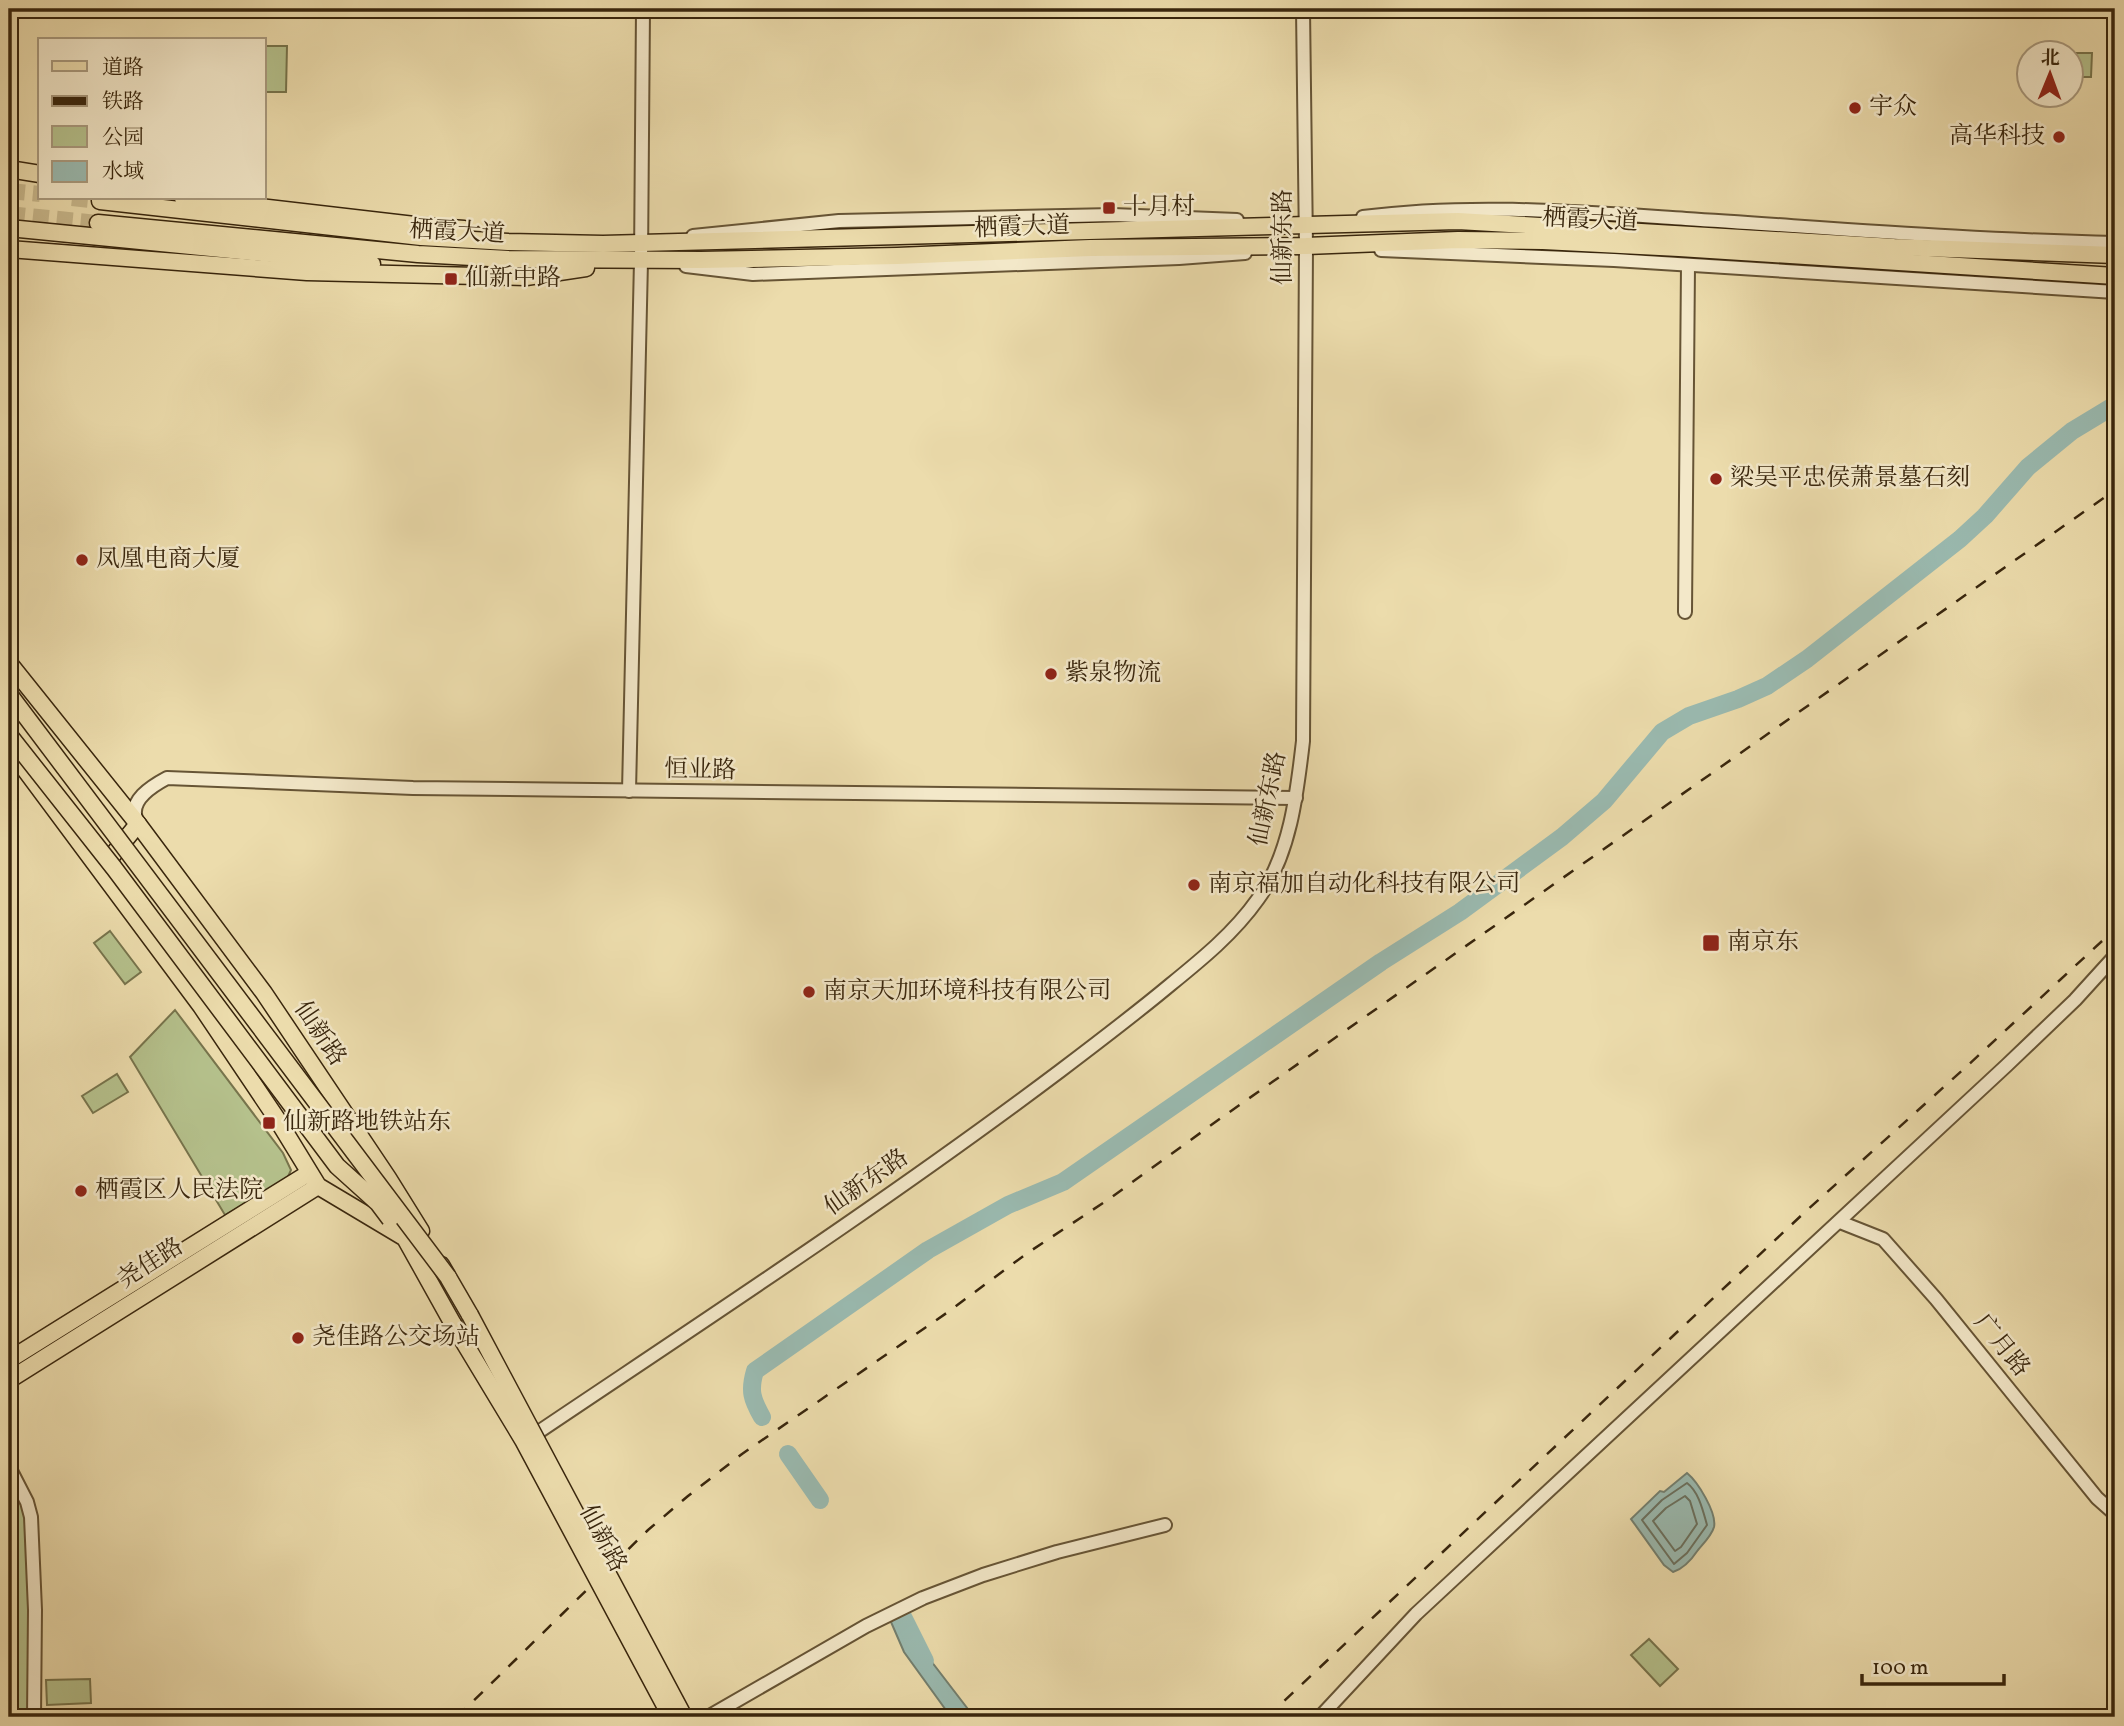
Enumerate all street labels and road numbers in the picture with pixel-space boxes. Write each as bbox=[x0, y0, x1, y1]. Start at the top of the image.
street label: 仙新东路 bbox=[1267, 189, 1301, 285]
street label: 栖霞大道 bbox=[1541, 202, 1639, 240]
street label: 栖霞大道 bbox=[973, 209, 1071, 247]
street label: 栖霞大道 bbox=[408, 214, 506, 252]
street label: 仙新东路 bbox=[1242, 749, 1296, 849]
street label: 恒业路 bbox=[664, 753, 736, 789]
street label: 仙新路 bbox=[285, 995, 353, 1073]
street label: 仙新东路 bbox=[818, 1142, 916, 1224]
street label: 尧佳路 bbox=[111, 1231, 191, 1297]
street label: 广月路 bbox=[1965, 1307, 2037, 1385]
street label: 仙新路 bbox=[570, 1499, 634, 1579]

